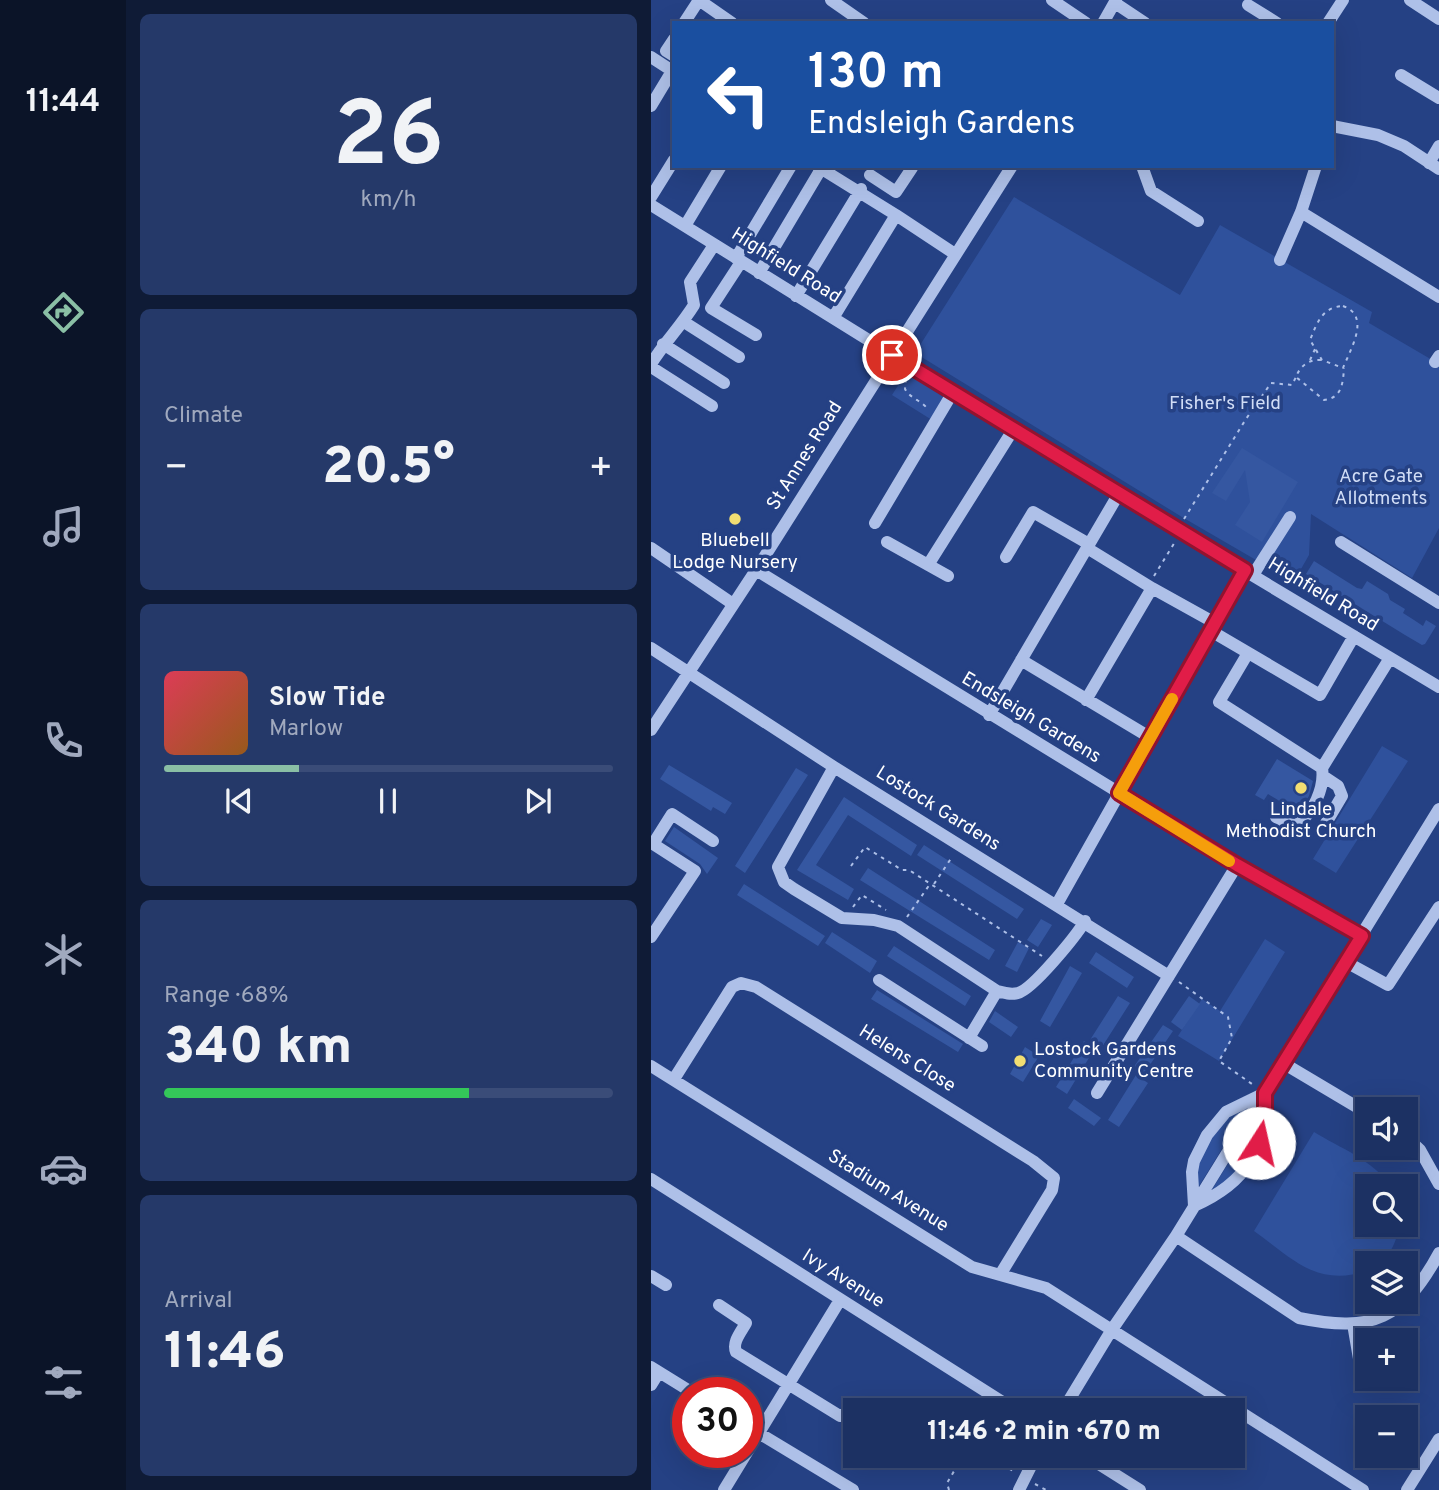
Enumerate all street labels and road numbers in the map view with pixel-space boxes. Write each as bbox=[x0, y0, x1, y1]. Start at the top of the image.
street label: Highfield Road bbox=[727, 223, 845, 309]
street label: St Annes Road bbox=[762, 397, 848, 515]
street label: Highfield Road bbox=[1263, 553, 1383, 637]
street label: Endsleigh Gardens bbox=[957, 667, 1105, 769]
street label: Lostock Gardens bbox=[871, 761, 1005, 857]
street label: Helens Close bbox=[854, 1020, 960, 1098]
street label: Stadium Avenue bbox=[823, 1144, 953, 1238]
street label: Ivy Avenue bbox=[797, 1244, 889, 1314]

